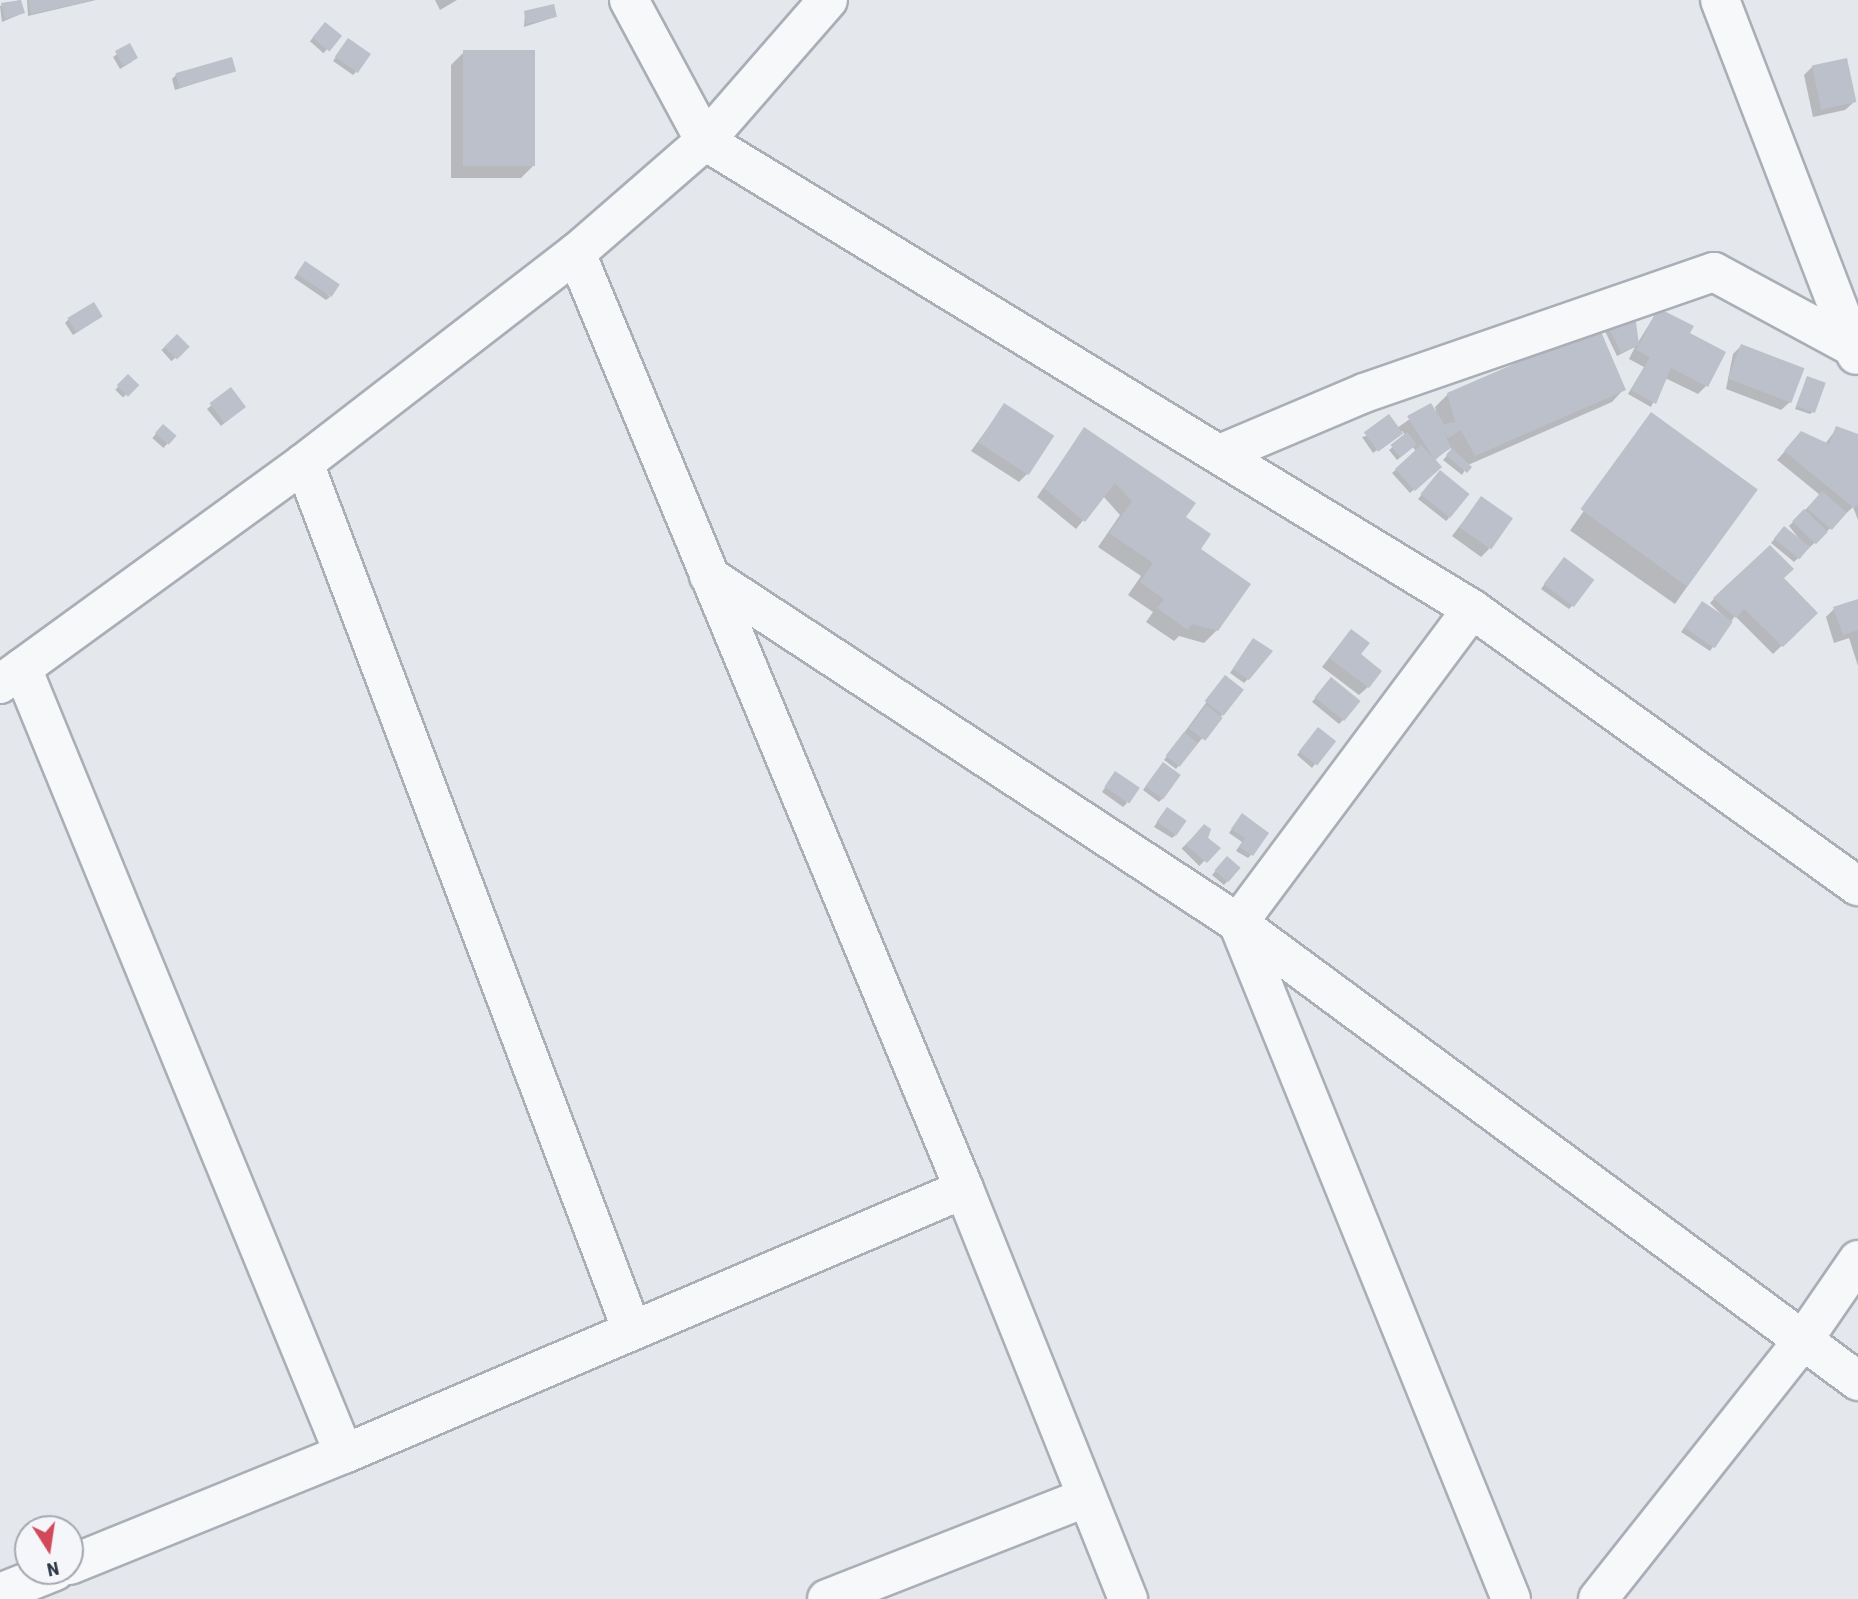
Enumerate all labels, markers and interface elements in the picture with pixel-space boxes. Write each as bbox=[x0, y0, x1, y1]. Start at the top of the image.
north arrow bbox=[14, 1515, 84, 1585]
text: N bbox=[45, 1557, 61, 1582]

